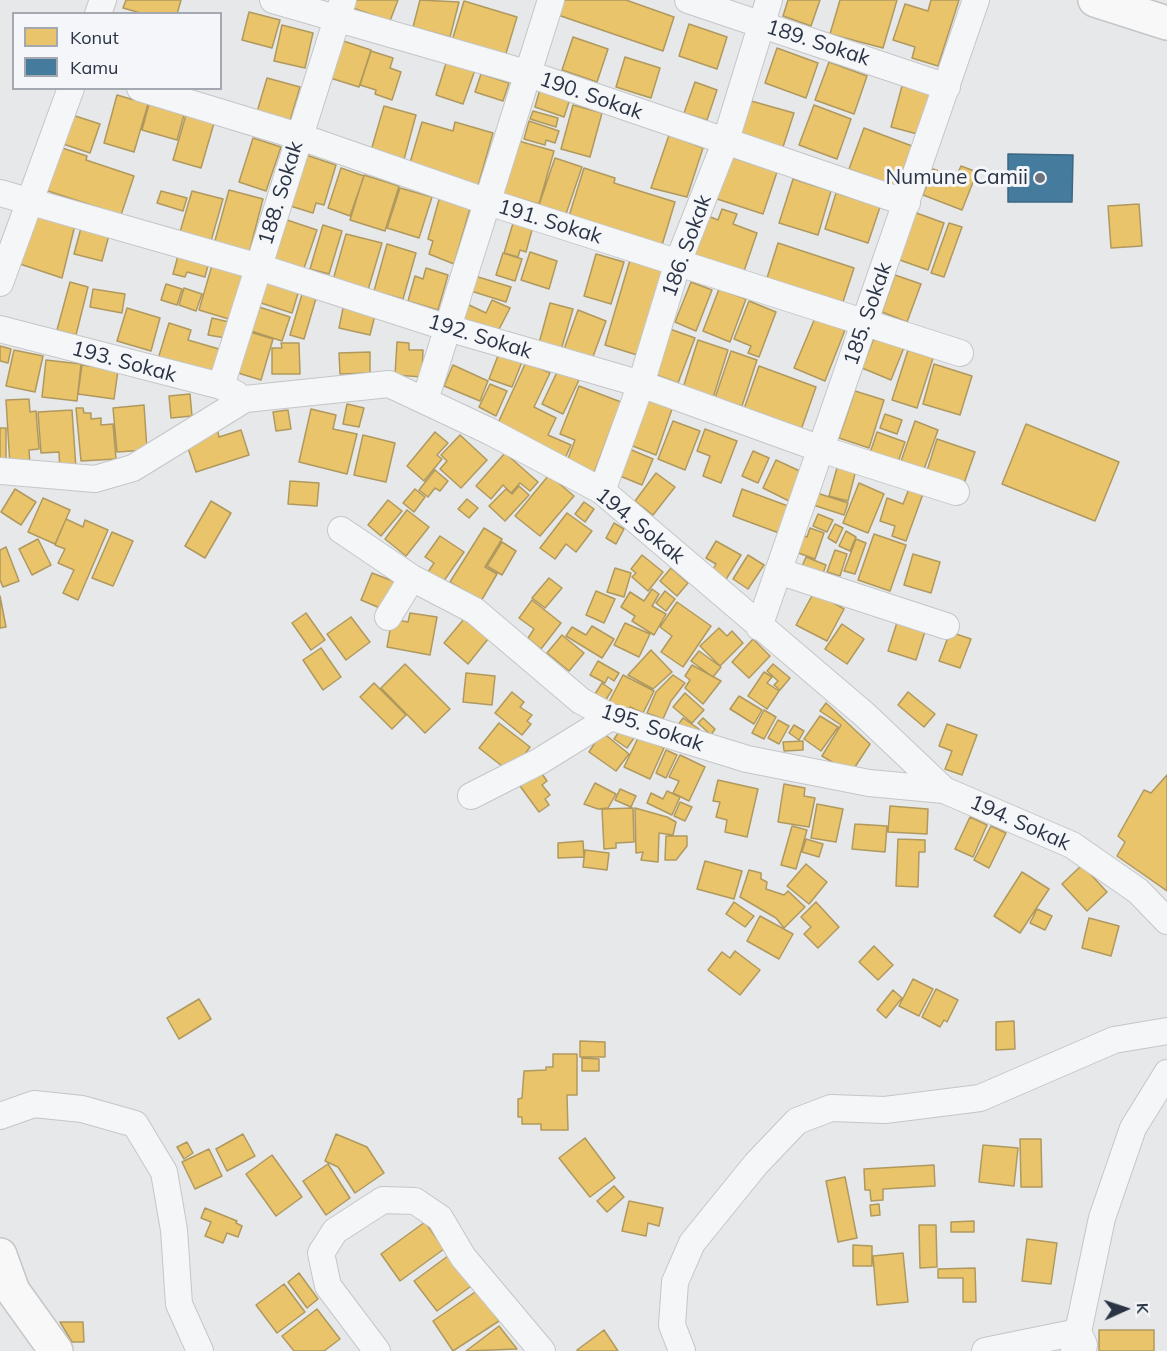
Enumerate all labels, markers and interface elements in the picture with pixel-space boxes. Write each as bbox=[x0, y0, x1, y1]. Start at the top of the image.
legend bbox=[12, 12, 222, 90]
street label: 189. Sokak bbox=[763, 14, 873, 72]
text: Konut bbox=[70, 26, 119, 49]
text: Kamu bbox=[70, 56, 118, 79]
street label: 190. Sokak bbox=[536, 67, 646, 125]
street label: 188. Sokak bbox=[253, 138, 309, 248]
place label: Numune Camii bbox=[885, 165, 1028, 191]
marker: Numune Camii bbox=[1033, 171, 1047, 185]
street label: 186. Sokak bbox=[657, 191, 717, 301]
street label: 191. Sokak bbox=[495, 194, 605, 250]
street label: 185. Sokak bbox=[839, 259, 897, 369]
street label: 192. Sokak bbox=[425, 309, 535, 365]
street label: 193. Sokak bbox=[69, 336, 179, 388]
street label: 194. Sokak bbox=[590, 482, 690, 570]
street label: 195. Sokak bbox=[597, 699, 707, 757]
street label: 194. Sokak bbox=[966, 790, 1074, 856]
north arrow bbox=[1095, 1279, 1155, 1339]
text: K bbox=[1133, 1302, 1153, 1314]

